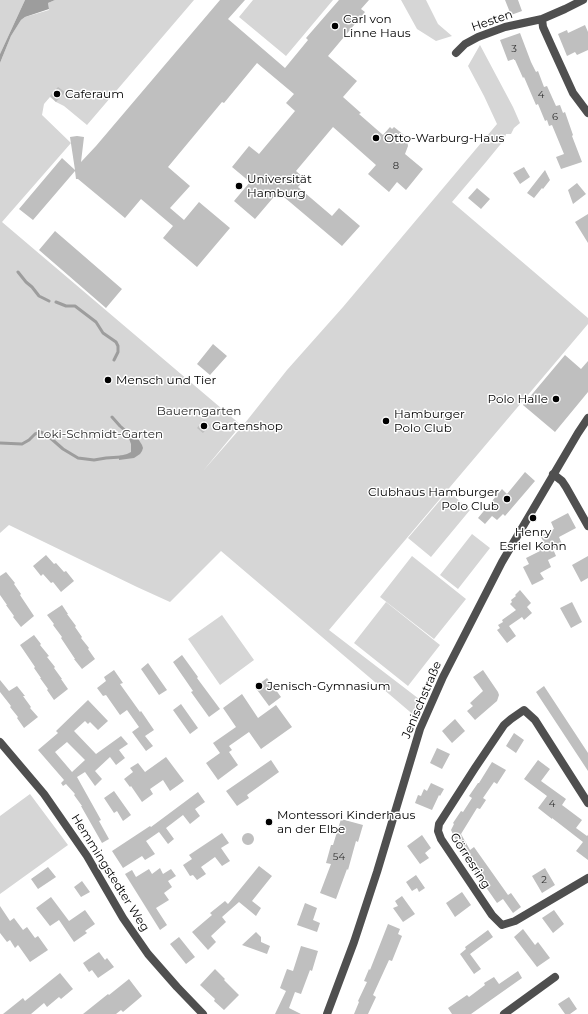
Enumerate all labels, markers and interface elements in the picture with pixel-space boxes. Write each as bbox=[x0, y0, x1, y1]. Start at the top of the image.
street label: Hesten bbox=[469, 7, 515, 35]
place label: Carl von Linne Haus bbox=[343, 12, 411, 40]
marker: Carl von Linne Haus bbox=[330, 21, 340, 31]
house number: 3 bbox=[511, 43, 517, 55]
place label: Caferaum bbox=[65, 87, 124, 101]
marker: Caferaum bbox=[52, 89, 62, 99]
house number: 4 bbox=[538, 89, 544, 101]
house number: 6 bbox=[552, 111, 558, 123]
place label: Otto-Warburg-Haus bbox=[384, 131, 504, 145]
marker: Otto-Warburg-Haus bbox=[371, 133, 381, 143]
house number: 8 bbox=[393, 160, 399, 172]
place label: Universität Hamburg bbox=[247, 172, 312, 200]
marker: Universität Hamburg bbox=[234, 181, 244, 191]
place label: Mensch und Tier bbox=[116, 373, 216, 387]
marker: Mensch und Tier bbox=[103, 375, 113, 385]
place label: Polo Halle bbox=[488, 392, 548, 406]
marker: Polo Halle bbox=[551, 394, 561, 404]
park label: Bauerngarten bbox=[157, 404, 241, 418]
place label: Hamburger Polo Club bbox=[394, 407, 465, 435]
marker: Hamburger Polo Club bbox=[381, 416, 391, 426]
place label: Gartenshop bbox=[212, 419, 283, 433]
marker: Gartenshop bbox=[199, 421, 209, 431]
park label: Loki-Schmidt-Garten bbox=[37, 427, 163, 441]
place label: Clubhaus Hamburger Polo Club bbox=[368, 485, 499, 513]
marker: Clubhaus Hamburger Polo Club bbox=[502, 494, 512, 504]
marker: Henry Esriel Kohn bbox=[528, 513, 538, 523]
place label: Henry Esriel Kohn bbox=[499, 525, 567, 553]
street label: Jenischstraße bbox=[399, 659, 445, 741]
place label: Jenisch-Gymnasium bbox=[267, 679, 390, 693]
marker: Jenisch-Gymnasium bbox=[254, 681, 264, 691]
house number: 4 bbox=[549, 798, 555, 810]
place label: Montessori Kinderhaus an der Elbe bbox=[277, 808, 415, 836]
street label: Hemmingstedter Weg bbox=[68, 812, 152, 934]
marker: Montessori Kinderhaus an der Elbe bbox=[264, 817, 274, 827]
street label: Görresring bbox=[447, 830, 493, 892]
house number: 54 bbox=[333, 851, 345, 863]
house number: 2 bbox=[541, 874, 547, 886]

